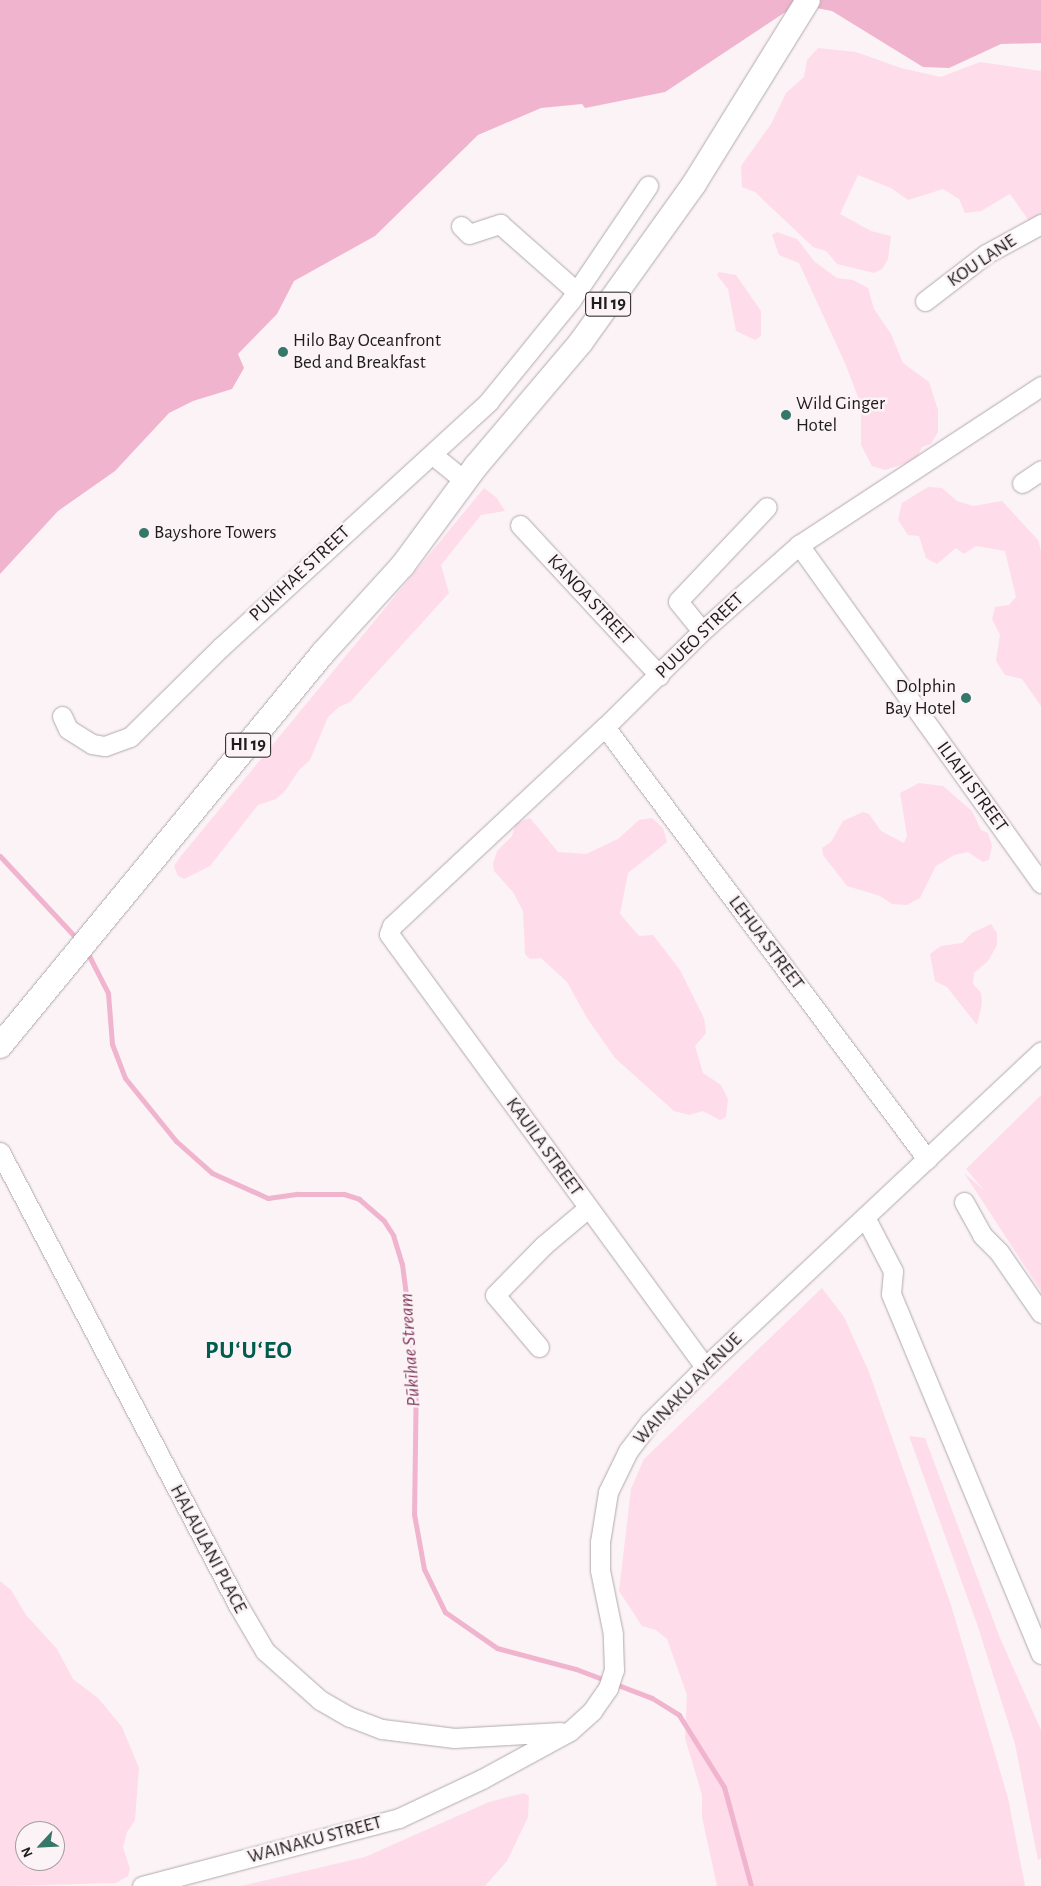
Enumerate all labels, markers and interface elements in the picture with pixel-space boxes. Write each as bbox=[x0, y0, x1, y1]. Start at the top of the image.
street label: KOU LANE bbox=[943, 230, 1021, 292]
road number: HI 19 bbox=[584, 288, 632, 320]
place label: Hilo Bay Oceanfront Bed and Breakfast bbox=[293, 330, 441, 374]
marker: Hilo Bay Oceanfront Bed and Breakfast bbox=[277, 346, 289, 358]
place label: Wild Ginger Hotel bbox=[796, 393, 885, 437]
marker: Wild Ginger Hotel bbox=[780, 409, 792, 421]
street label: PUKIHAE STREET bbox=[245, 521, 355, 627]
place label: Bayshore Towers bbox=[154, 522, 276, 544]
marker: Bayshore Towers bbox=[138, 527, 150, 539]
street label: KANOA STREET bbox=[542, 550, 638, 650]
street label: PUUEO STREET bbox=[651, 588, 749, 684]
place label: Dolphin Bay Hotel bbox=[885, 676, 956, 720]
marker: Dolphin Bay Hotel bbox=[960, 692, 972, 704]
road number: HI 19 bbox=[224, 730, 272, 760]
street label: ILIAHI STREET bbox=[931, 737, 1013, 837]
street label: LEHUA STREET bbox=[723, 891, 809, 995]
street label: KAUILA STREET bbox=[501, 1093, 587, 1201]
water label: Pūkīhae Stream bbox=[394, 1292, 426, 1408]
street label: WAINAKU AVENUE bbox=[629, 1328, 747, 1450]
district label: PU‘U‘EO bbox=[204, 1338, 294, 1366]
street label: HALAULANI PLACE bbox=[165, 1481, 251, 1617]
street label: WAINAKU STREET bbox=[245, 1811, 385, 1869]
north arrow bbox=[15, 1821, 65, 1871]
text: N bbox=[19, 1845, 36, 1859]

